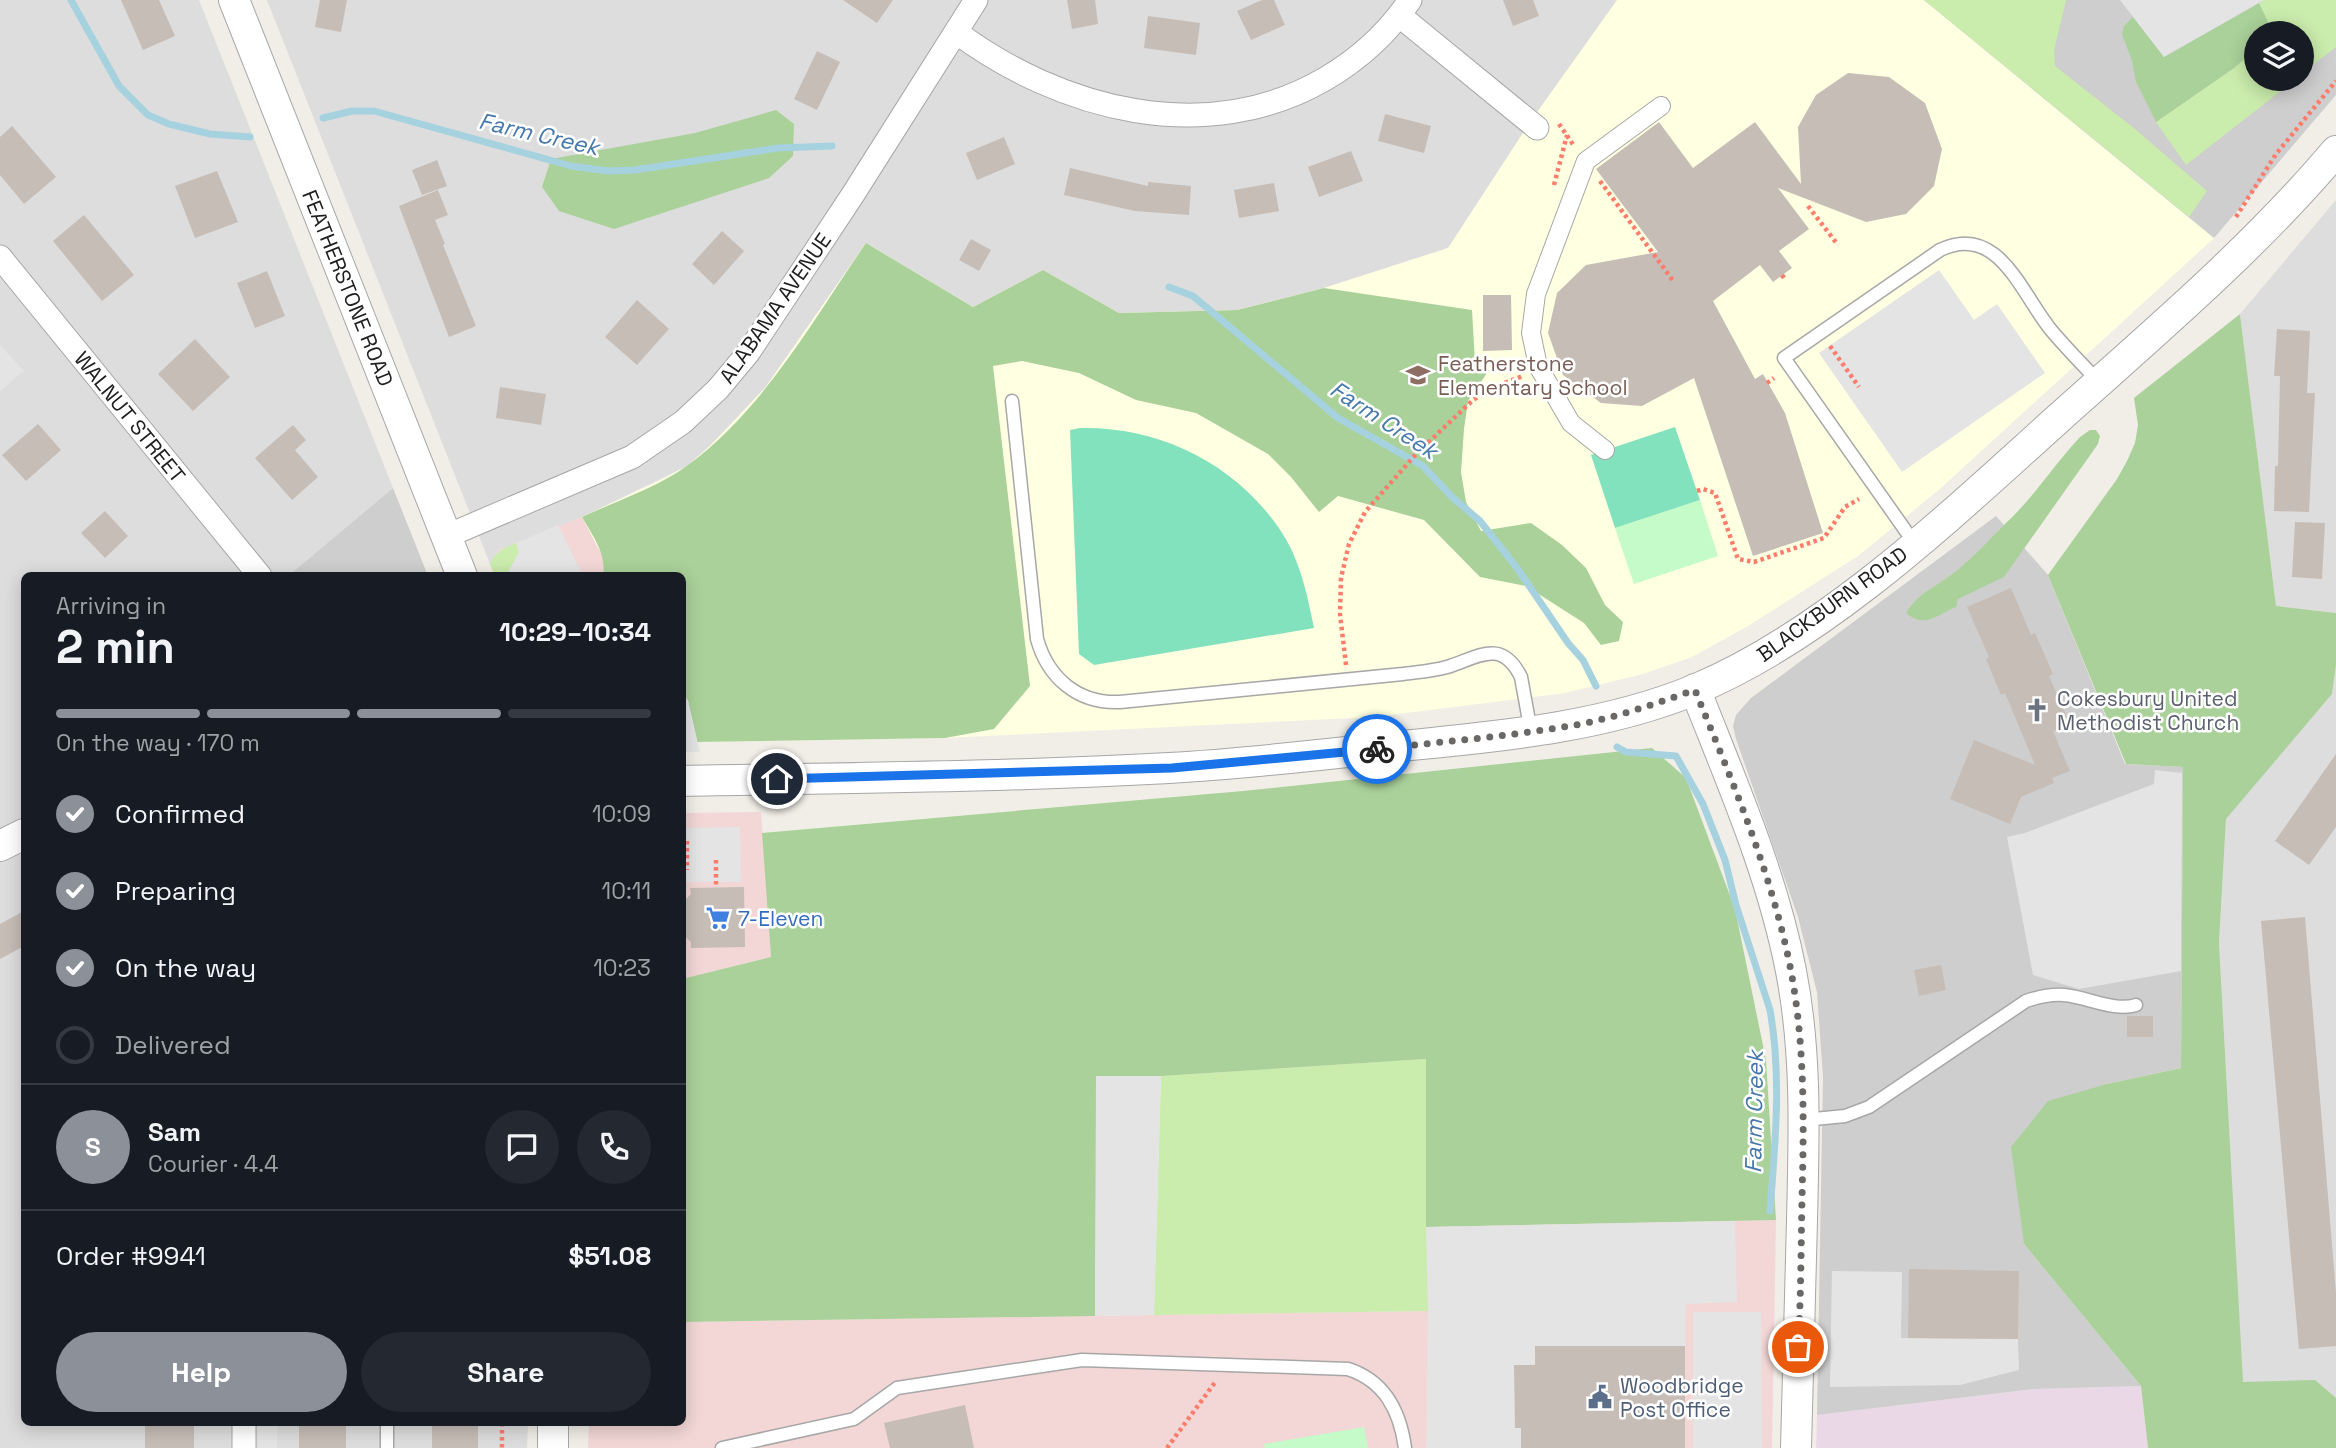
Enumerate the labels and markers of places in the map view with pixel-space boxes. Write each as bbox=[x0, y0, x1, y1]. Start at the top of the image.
place label: Featherstone Elementary School bbox=[1438, 350, 1628, 401]
school or university icon: Featherstone Elementary School bbox=[1404, 361, 1432, 389]
place label: Cokesbury United Methodist Church bbox=[2057, 685, 2239, 736]
church icon: Cokesbury United Methodist Church bbox=[2023, 696, 2051, 724]
pin bbox=[747, 749, 807, 809]
supermarket icon: 7-Eleven bbox=[704, 904, 732, 932]
place label: 7-Eleven bbox=[738, 905, 823, 932]
pin bbox=[1768, 1317, 1828, 1377]
place label: Woodbridge Post Office bbox=[1620, 1372, 1744, 1423]
public building icon: Woodbridge Post Office bbox=[1586, 1383, 1614, 1411]

